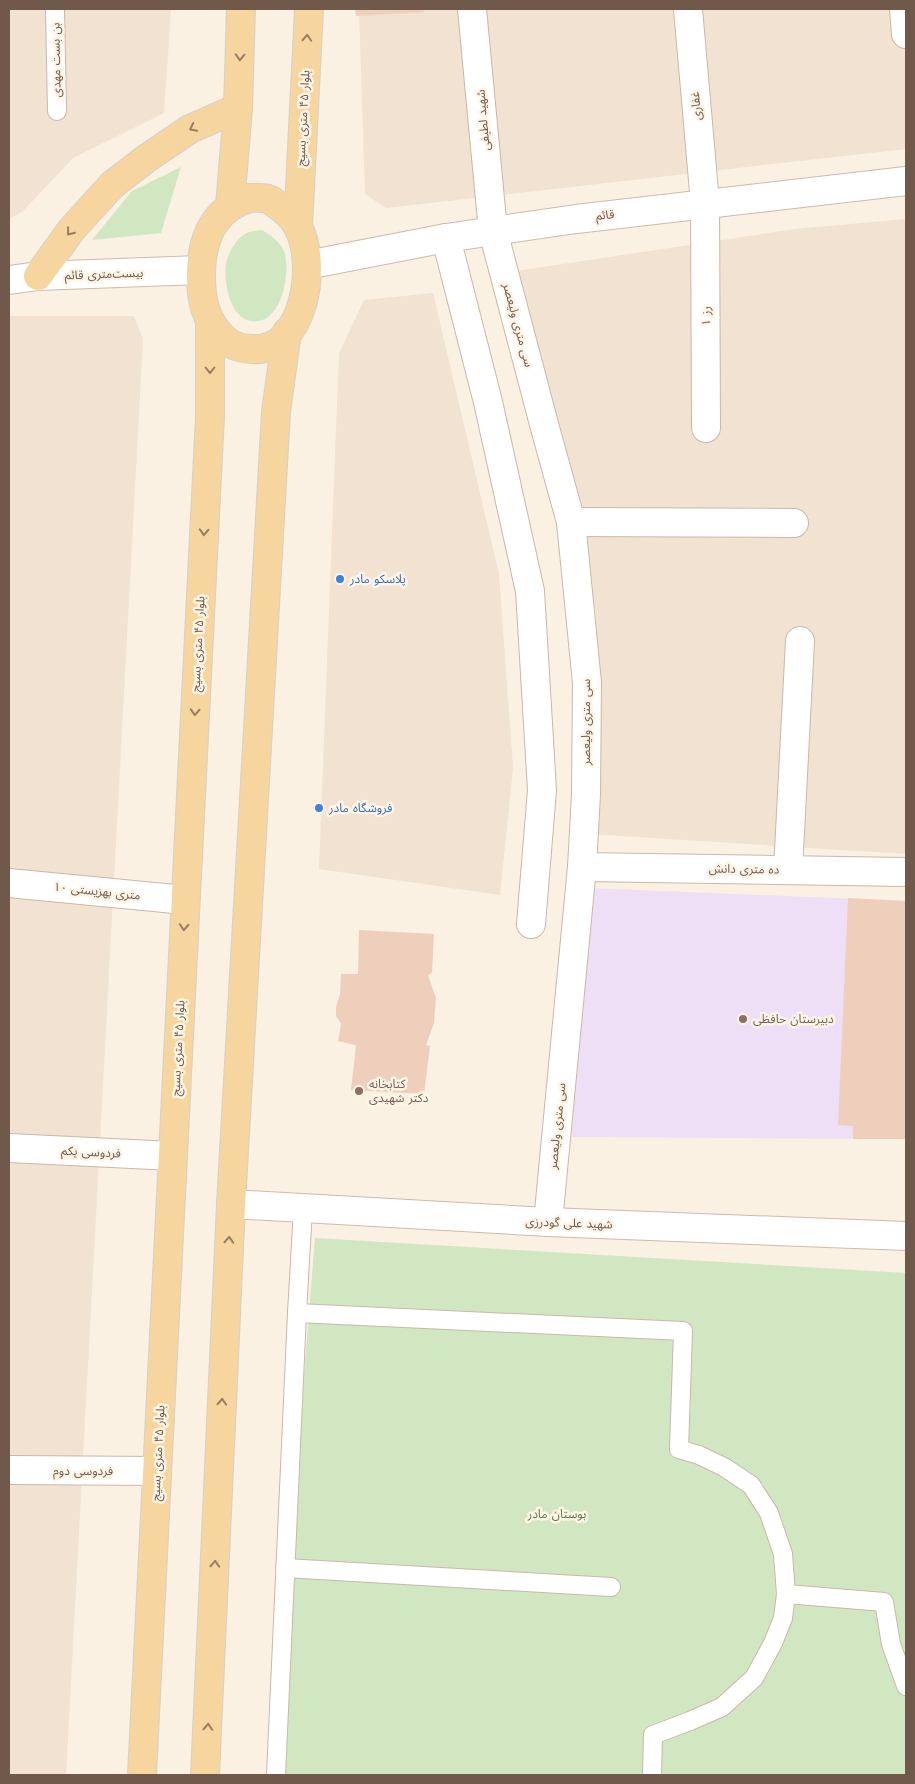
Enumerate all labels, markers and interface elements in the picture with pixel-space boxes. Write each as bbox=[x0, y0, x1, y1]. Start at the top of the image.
street label: بن بست مهدی bbox=[48, 23, 64, 97]
one-way arrow bbox=[302, 34, 313, 42]
one-way arrow bbox=[234, 54, 245, 62]
street label: بلوار ۴۵ متری بسیج bbox=[293, 70, 315, 166]
street label: شهید لطیفی bbox=[473, 89, 493, 151]
street label: غفاری bbox=[688, 91, 704, 121]
one-way arrow bbox=[190, 122, 199, 132]
street label: قائم bbox=[595, 207, 615, 225]
one-way arrow bbox=[67, 226, 76, 236]
street label: بیست‌متری قائم bbox=[64, 266, 144, 284]
street label: سی متری ولیعصر bbox=[500, 280, 536, 369]
street label: رز ۱ bbox=[699, 306, 713, 326]
one-way arrow bbox=[205, 366, 215, 374]
one-way arrow bbox=[198, 528, 209, 536]
place label: پلاسکو مادر bbox=[349, 572, 406, 587]
marker: پلاسکو مادر bbox=[334, 573, 346, 585]
street label: بلوار ۴۵ متری بسیج bbox=[188, 596, 210, 692]
street label: سی متری ولیعصر bbox=[579, 679, 593, 766]
one-way arrow bbox=[189, 708, 200, 716]
place label: فروشگاه مادر bbox=[328, 801, 392, 815]
marker: فروشگاه مادر bbox=[313, 802, 325, 814]
street label: ده متری دانش bbox=[709, 861, 780, 877]
street label: ۱۰ متری بهزیستی bbox=[53, 879, 141, 903]
one-way arrow bbox=[178, 923, 189, 931]
street label: بلوار ۴۵ متری بسیج bbox=[168, 1000, 190, 1096]
place label: دبیرستان حافظی bbox=[753, 1012, 834, 1026]
marker: دبیرستان حافظی bbox=[737, 1013, 749, 1025]
place label: کتابخانه دکتر شهیدی bbox=[369, 1077, 429, 1105]
street label: سی متری ولیعصر bbox=[545, 1082, 569, 1171]
marker: کتابخانه دکتر شهیدی bbox=[353, 1085, 365, 1097]
street label: فردوسی یکم bbox=[61, 1143, 121, 1163]
street label: شهید علی گودرزی bbox=[525, 1214, 613, 1232]
one-way arrow bbox=[224, 1235, 235, 1243]
one-way arrow bbox=[217, 1398, 228, 1406]
street label: بلوار ۴۵ متری بسیج bbox=[148, 1405, 170, 1501]
street label: فردوسی دوم bbox=[53, 1464, 113, 1480]
park label: بوستان مادر bbox=[527, 1507, 586, 1521]
one-way arrow bbox=[210, 1560, 220, 1568]
one-way arrow bbox=[202, 1722, 213, 1730]

